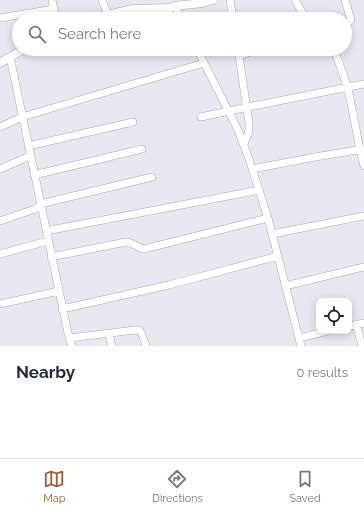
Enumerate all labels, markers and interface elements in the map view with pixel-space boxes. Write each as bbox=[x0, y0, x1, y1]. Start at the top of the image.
search box bbox=[12, 12, 352, 56]
icon: search bbox=[26, 23, 48, 45]
text: Search here bbox=[58, 25, 141, 43]
map controls bbox=[316, 298, 352, 334]
button: locate bbox=[316, 298, 352, 334]
text: Nearby bbox=[16, 362, 75, 382]
text: 0 results bbox=[297, 365, 348, 380]
tab: Map bbox=[43, 468, 66, 505]
tab: Directions bbox=[152, 468, 203, 505]
tab: Saved bbox=[289, 468, 321, 505]

